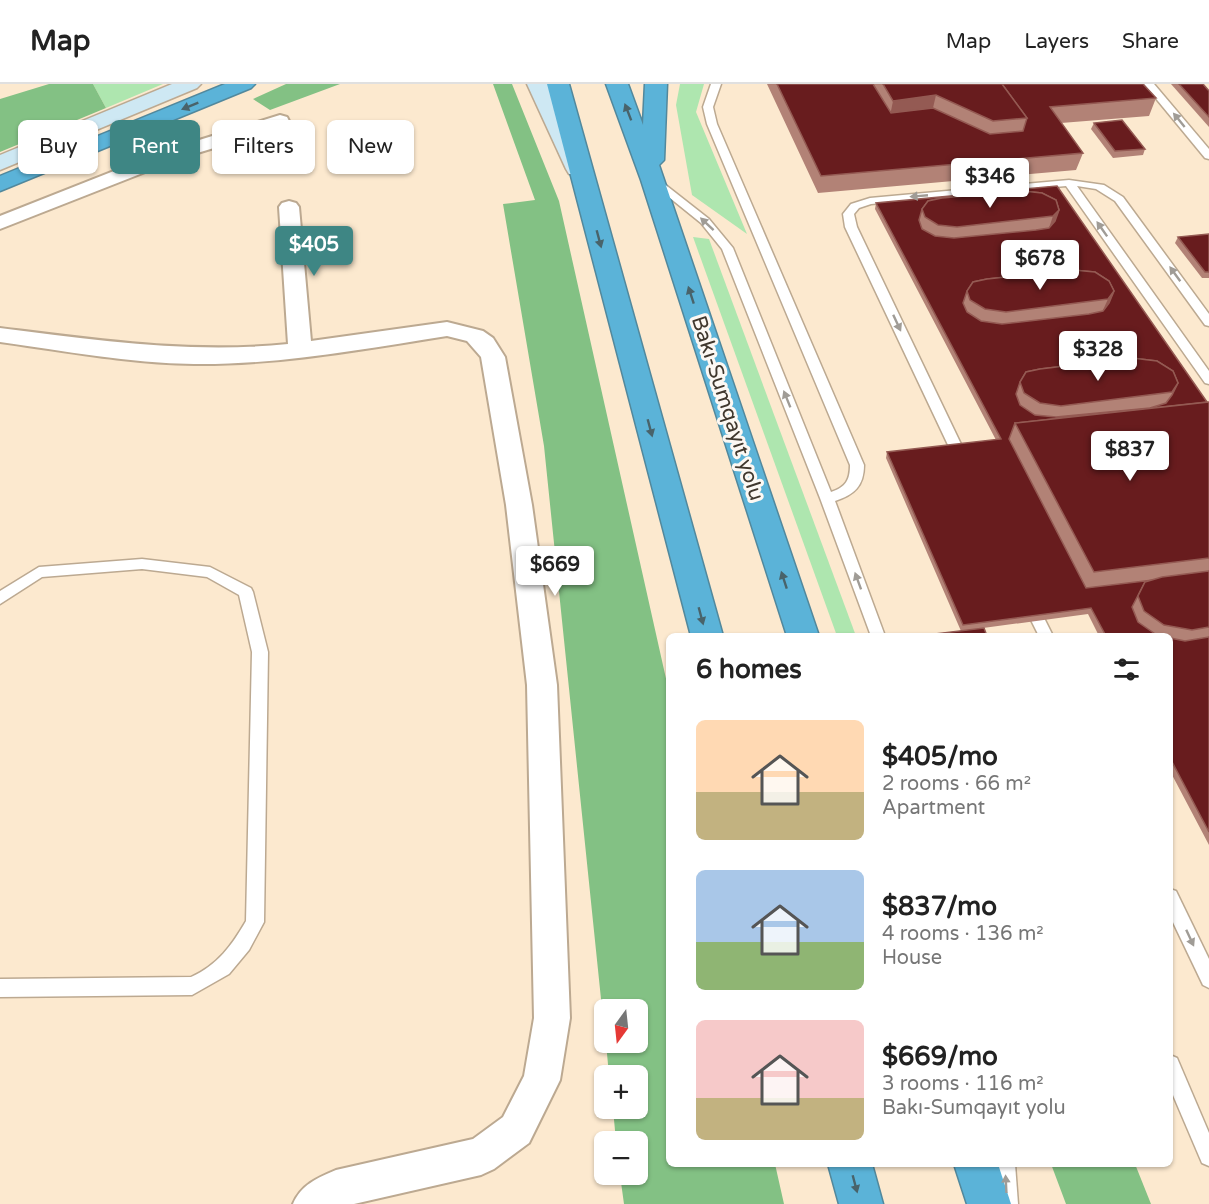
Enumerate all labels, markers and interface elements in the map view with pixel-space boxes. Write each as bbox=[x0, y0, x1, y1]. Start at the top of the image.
text: Map bbox=[30, 24, 90, 58]
text: Map bbox=[946, 29, 991, 54]
text: Layers bbox=[1024, 29, 1089, 54]
text: Share bbox=[1122, 29, 1179, 54]
one-way arrow bbox=[181, 102, 199, 111]
one-way arrow bbox=[622, 103, 632, 121]
one-way arrow bbox=[1173, 113, 1186, 128]
chip: Buy bbox=[18, 120, 98, 174]
chip: Rent bbox=[110, 120, 200, 174]
chip: Filters bbox=[212, 120, 315, 174]
chip: New bbox=[327, 120, 414, 174]
pin: $346 bbox=[954, 158, 1026, 209]
text: $346 bbox=[965, 165, 1015, 189]
one-way arrow bbox=[909, 191, 928, 201]
one-way arrow bbox=[700, 217, 714, 231]
one-way arrow bbox=[1096, 222, 1108, 238]
pin: $405 bbox=[278, 226, 350, 277]
one-way arrow bbox=[595, 230, 604, 248]
text: $405 bbox=[289, 233, 339, 257]
pin: $678 bbox=[1004, 240, 1076, 291]
text: $678 bbox=[1015, 247, 1065, 271]
one-way arrow bbox=[1169, 267, 1181, 283]
one-way arrow bbox=[686, 286, 695, 304]
street label: Bakı-Sumqayıt yolu bbox=[686, 313, 769, 504]
one-way arrow bbox=[892, 315, 901, 332]
pin: $328 bbox=[1062, 331, 1134, 382]
text: $328 bbox=[1073, 338, 1123, 362]
one-way arrow bbox=[782, 390, 792, 408]
one-way arrow bbox=[646, 419, 655, 437]
pin: $837 bbox=[1094, 431, 1166, 482]
text: $837 bbox=[1105, 438, 1155, 462]
pin: $669 bbox=[519, 546, 591, 597]
text: $669 bbox=[530, 553, 580, 577]
one-way arrow bbox=[779, 571, 789, 589]
one-way arrow bbox=[852, 572, 862, 590]
one-way arrow bbox=[697, 607, 706, 625]
icon: filters bbox=[1110, 653, 1143, 686]
text: 6 homes bbox=[696, 654, 802, 685]
text: $405/mo bbox=[882, 741, 998, 772]
icon: home bbox=[744, 744, 816, 816]
text: 2 rooms · 66 m² bbox=[882, 772, 1031, 796]
text: Apartment bbox=[882, 796, 985, 820]
text: $837/mo bbox=[882, 891, 997, 922]
icon: home bbox=[744, 894, 816, 966]
text: 4 rooms · 136 m² bbox=[882, 922, 1044, 946]
one-way arrow bbox=[1185, 929, 1194, 946]
text: House bbox=[882, 946, 942, 970]
north arrow bbox=[594, 999, 648, 1053]
map controls bbox=[594, 999, 648, 1185]
text: $669/mo bbox=[882, 1041, 998, 1072]
icon: home bbox=[744, 1044, 816, 1116]
button: + bbox=[594, 1065, 648, 1119]
text: 3 rooms · 116 m² bbox=[882, 1072, 1044, 1096]
text: Bakı-Sumqayıt yolu bbox=[882, 1096, 1066, 1120]
button: − bbox=[594, 1131, 648, 1185]
one-way arrow bbox=[1002, 1174, 1011, 1193]
one-way arrow bbox=[851, 1175, 861, 1193]

